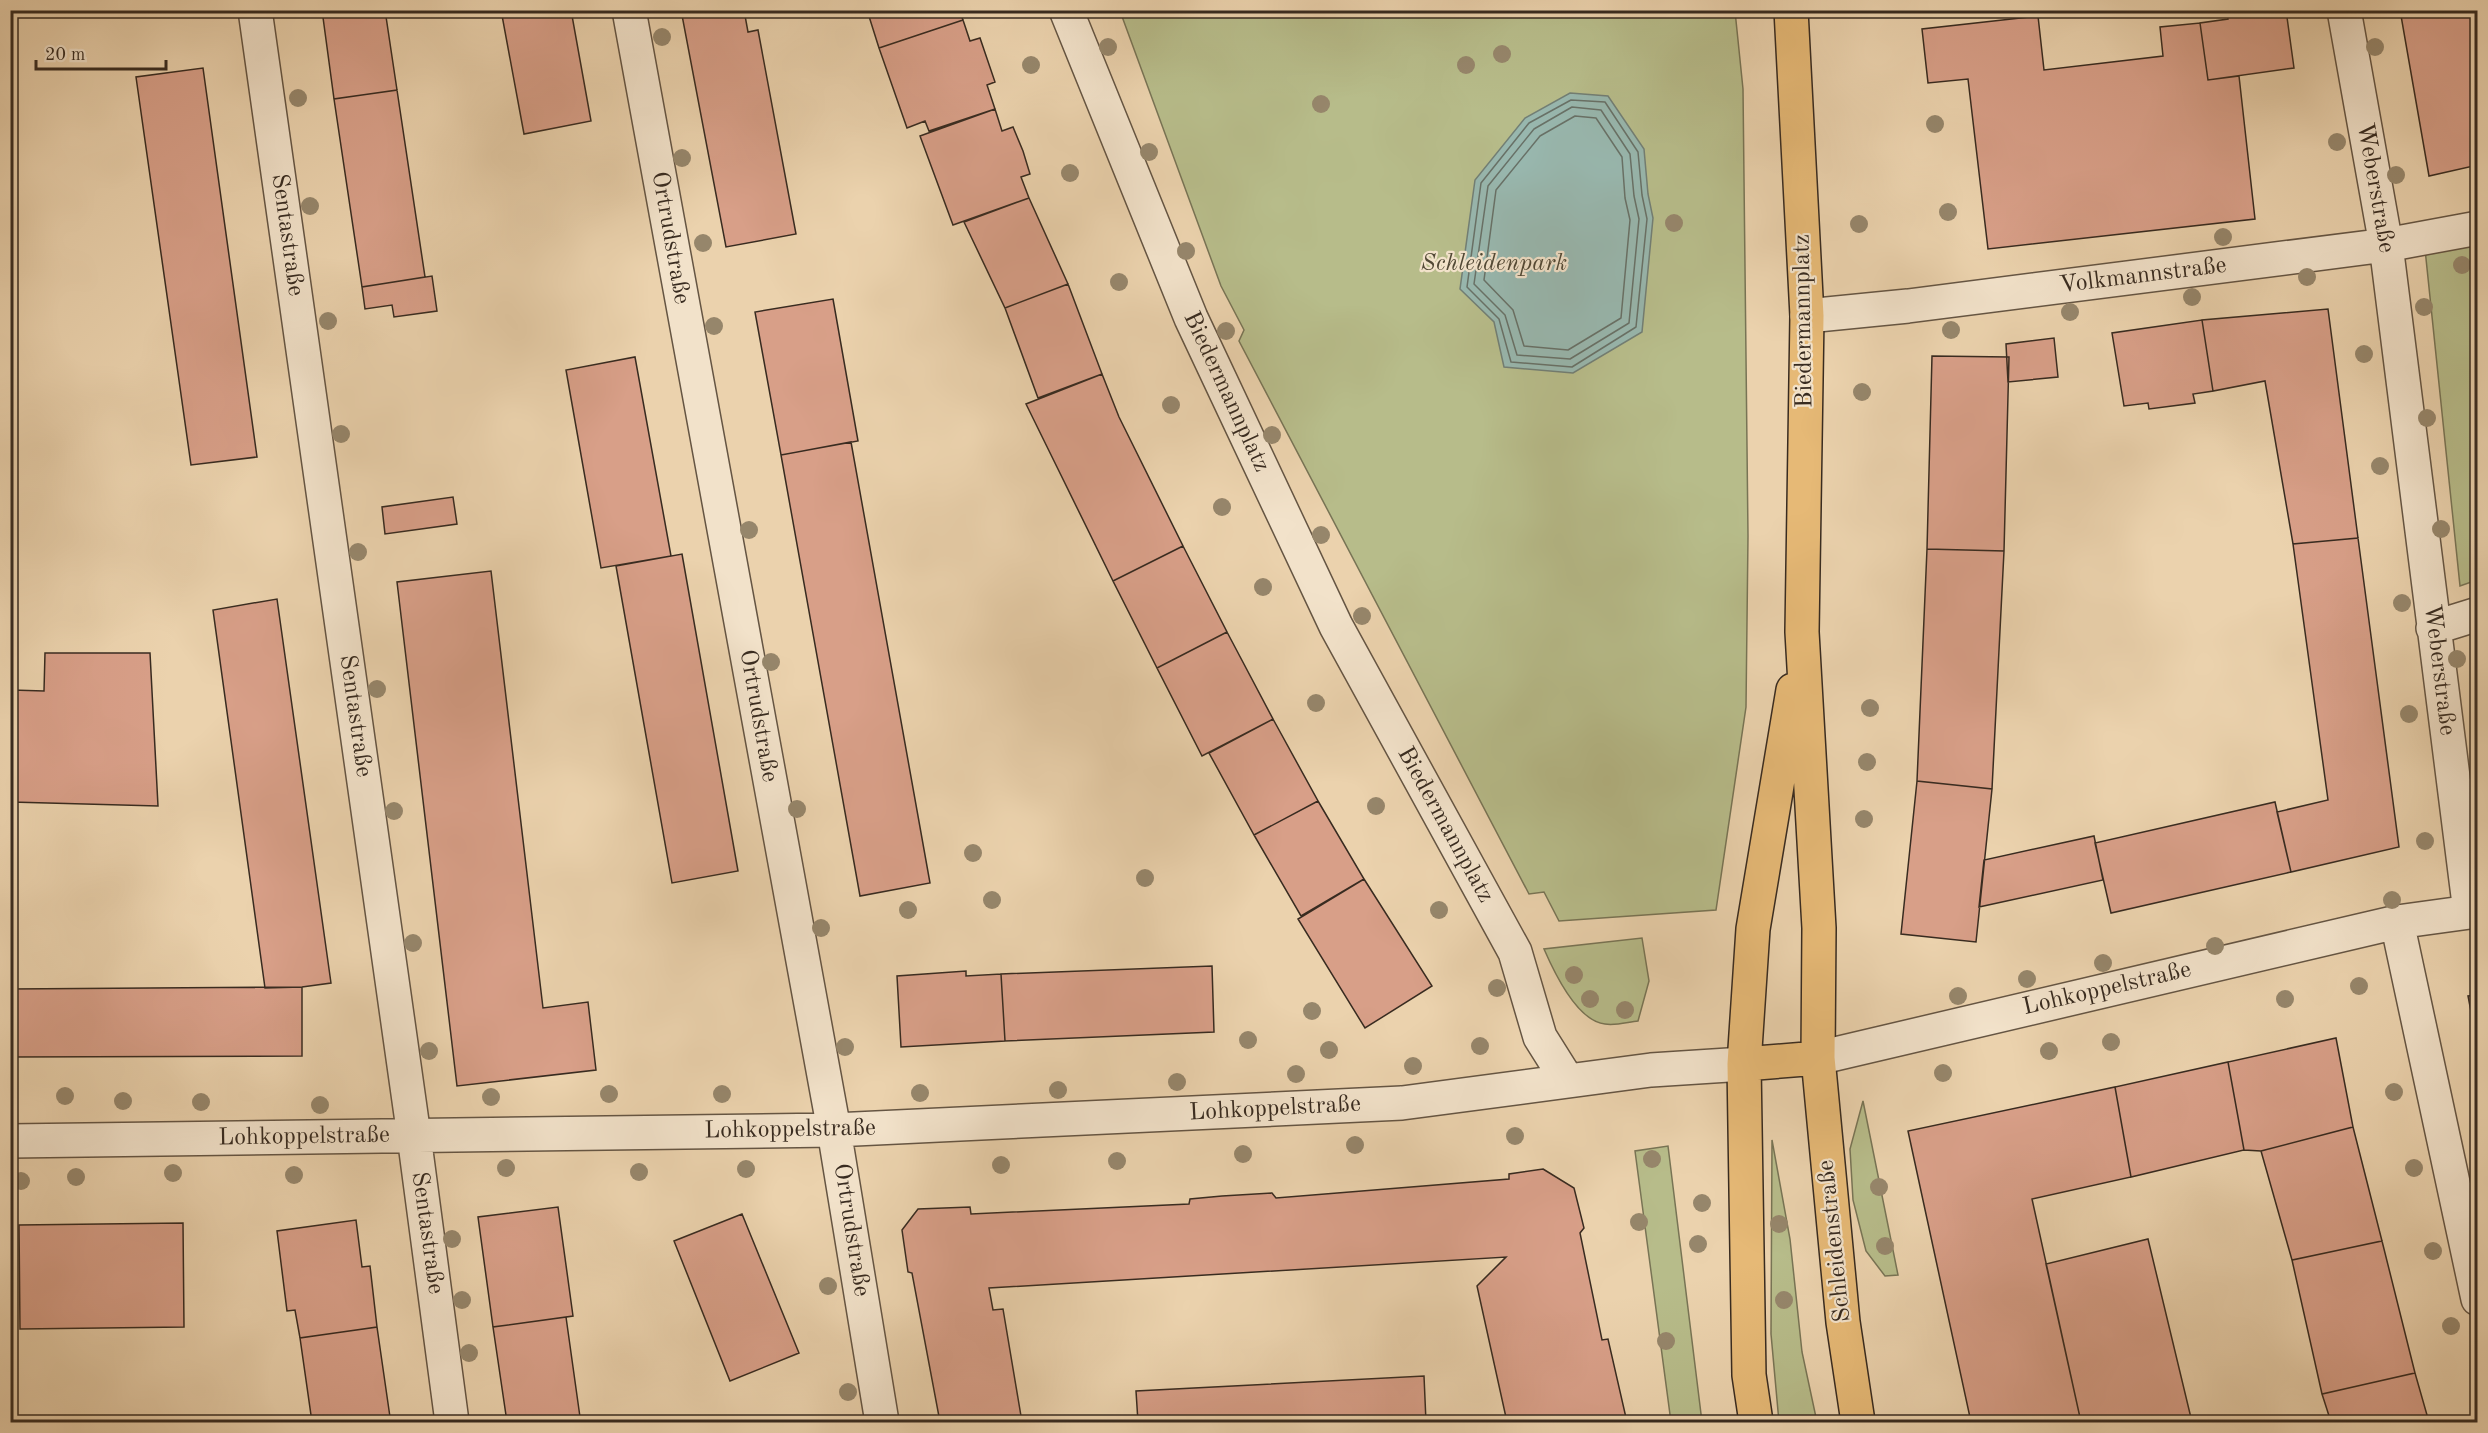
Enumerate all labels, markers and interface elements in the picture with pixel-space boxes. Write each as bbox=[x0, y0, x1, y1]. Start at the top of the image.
scale bar bbox=[36, 33, 166, 71]
text: 20 m bbox=[45, 46, 85, 64]
street label: Weberstraße bbox=[2352, 121, 2398, 255]
street label: Ortrudstraße bbox=[647, 170, 693, 306]
street label: Sentastraße bbox=[267, 172, 307, 298]
street label: Biedermannplatz bbox=[1790, 234, 1818, 408]
park label: Schleidenpark bbox=[1421, 252, 1567, 276]
street label: Volkmannstraße bbox=[2058, 254, 2228, 298]
street label: Biedermannplatz bbox=[1178, 308, 1274, 476]
street label: Weberstraße bbox=[2419, 603, 2459, 737]
street label: Ortrudstraße bbox=[735, 648, 781, 784]
street label: Sentastraße bbox=[335, 653, 375, 779]
street label: Biedermannplatz bbox=[1392, 743, 1498, 907]
street label: Lohkoppelstraße bbox=[2021, 958, 2193, 1020]
street label: Lohkoppelstraße bbox=[1188, 1093, 1362, 1125]
street label: Lohkoppelstraße bbox=[704, 1117, 876, 1143]
street label: Lohkoppelstraße bbox=[218, 1124, 390, 1150]
street label: Schleidenstraße bbox=[1815, 1159, 1855, 1323]
street label: Ortrudstraße bbox=[829, 1162, 873, 1298]
street label: Sentastraße bbox=[407, 1170, 447, 1296]

